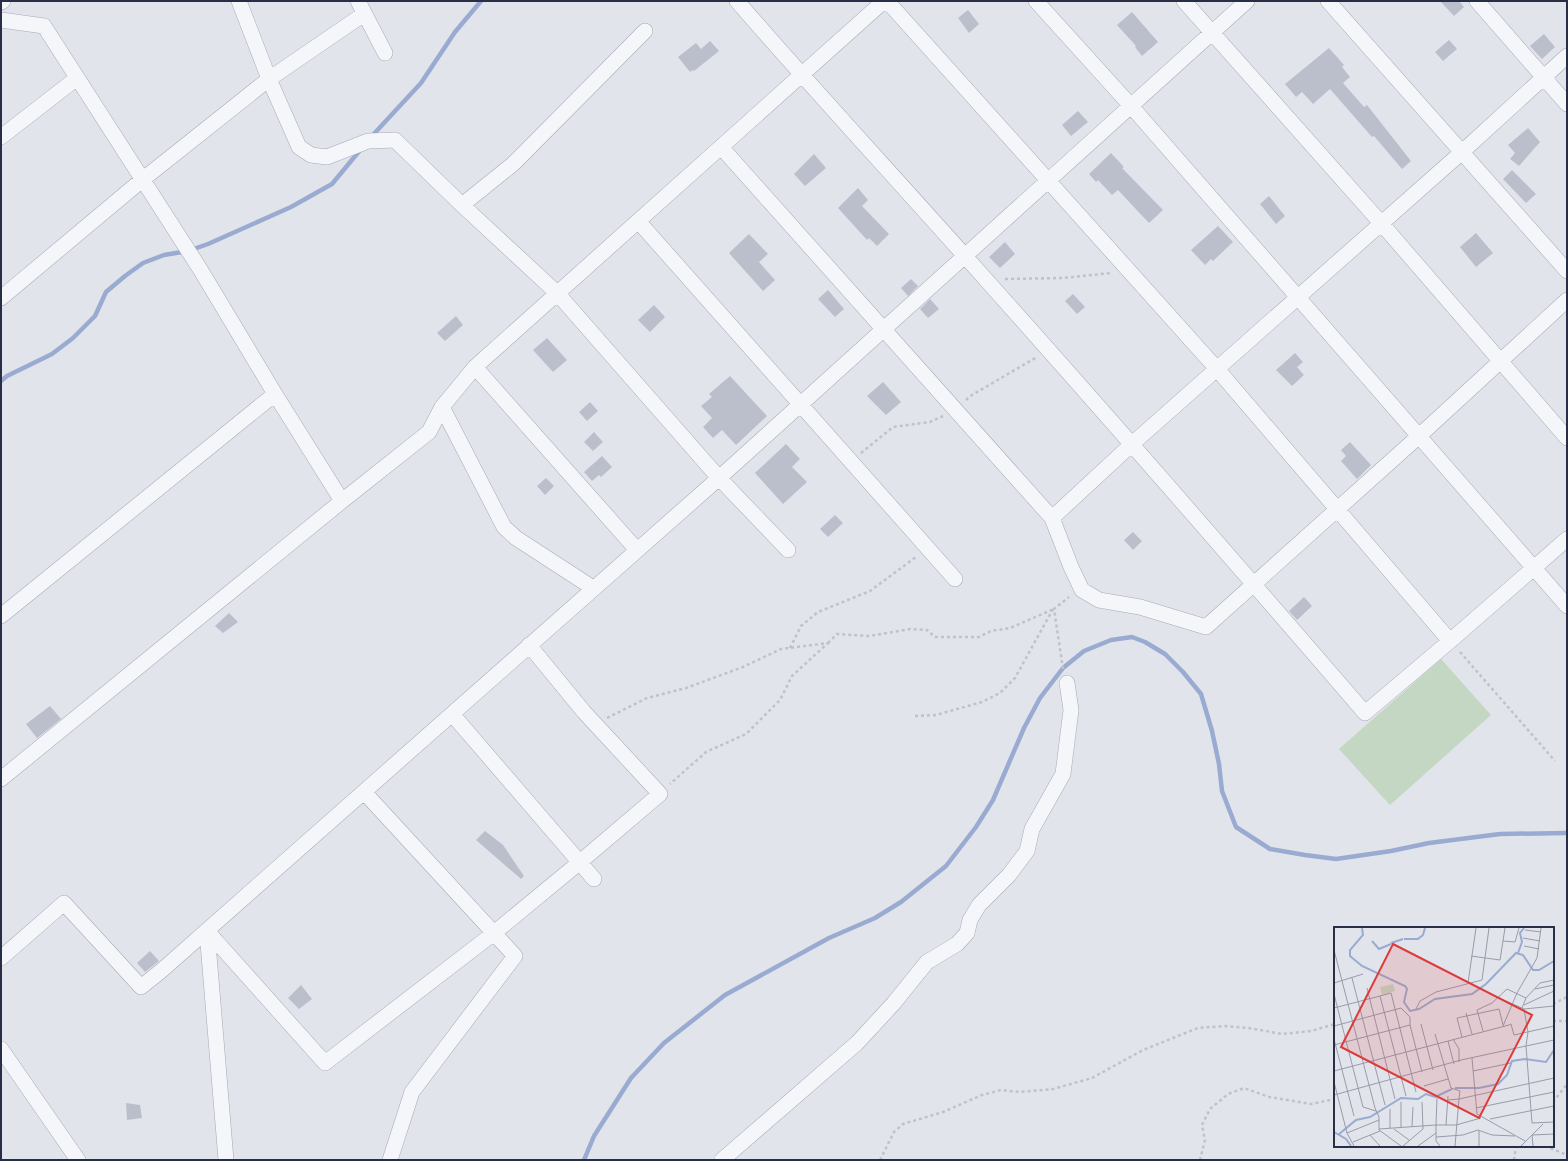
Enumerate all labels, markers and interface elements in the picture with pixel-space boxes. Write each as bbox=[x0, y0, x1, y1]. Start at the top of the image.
inset map bbox=[1334, 927, 1554, 1147]

